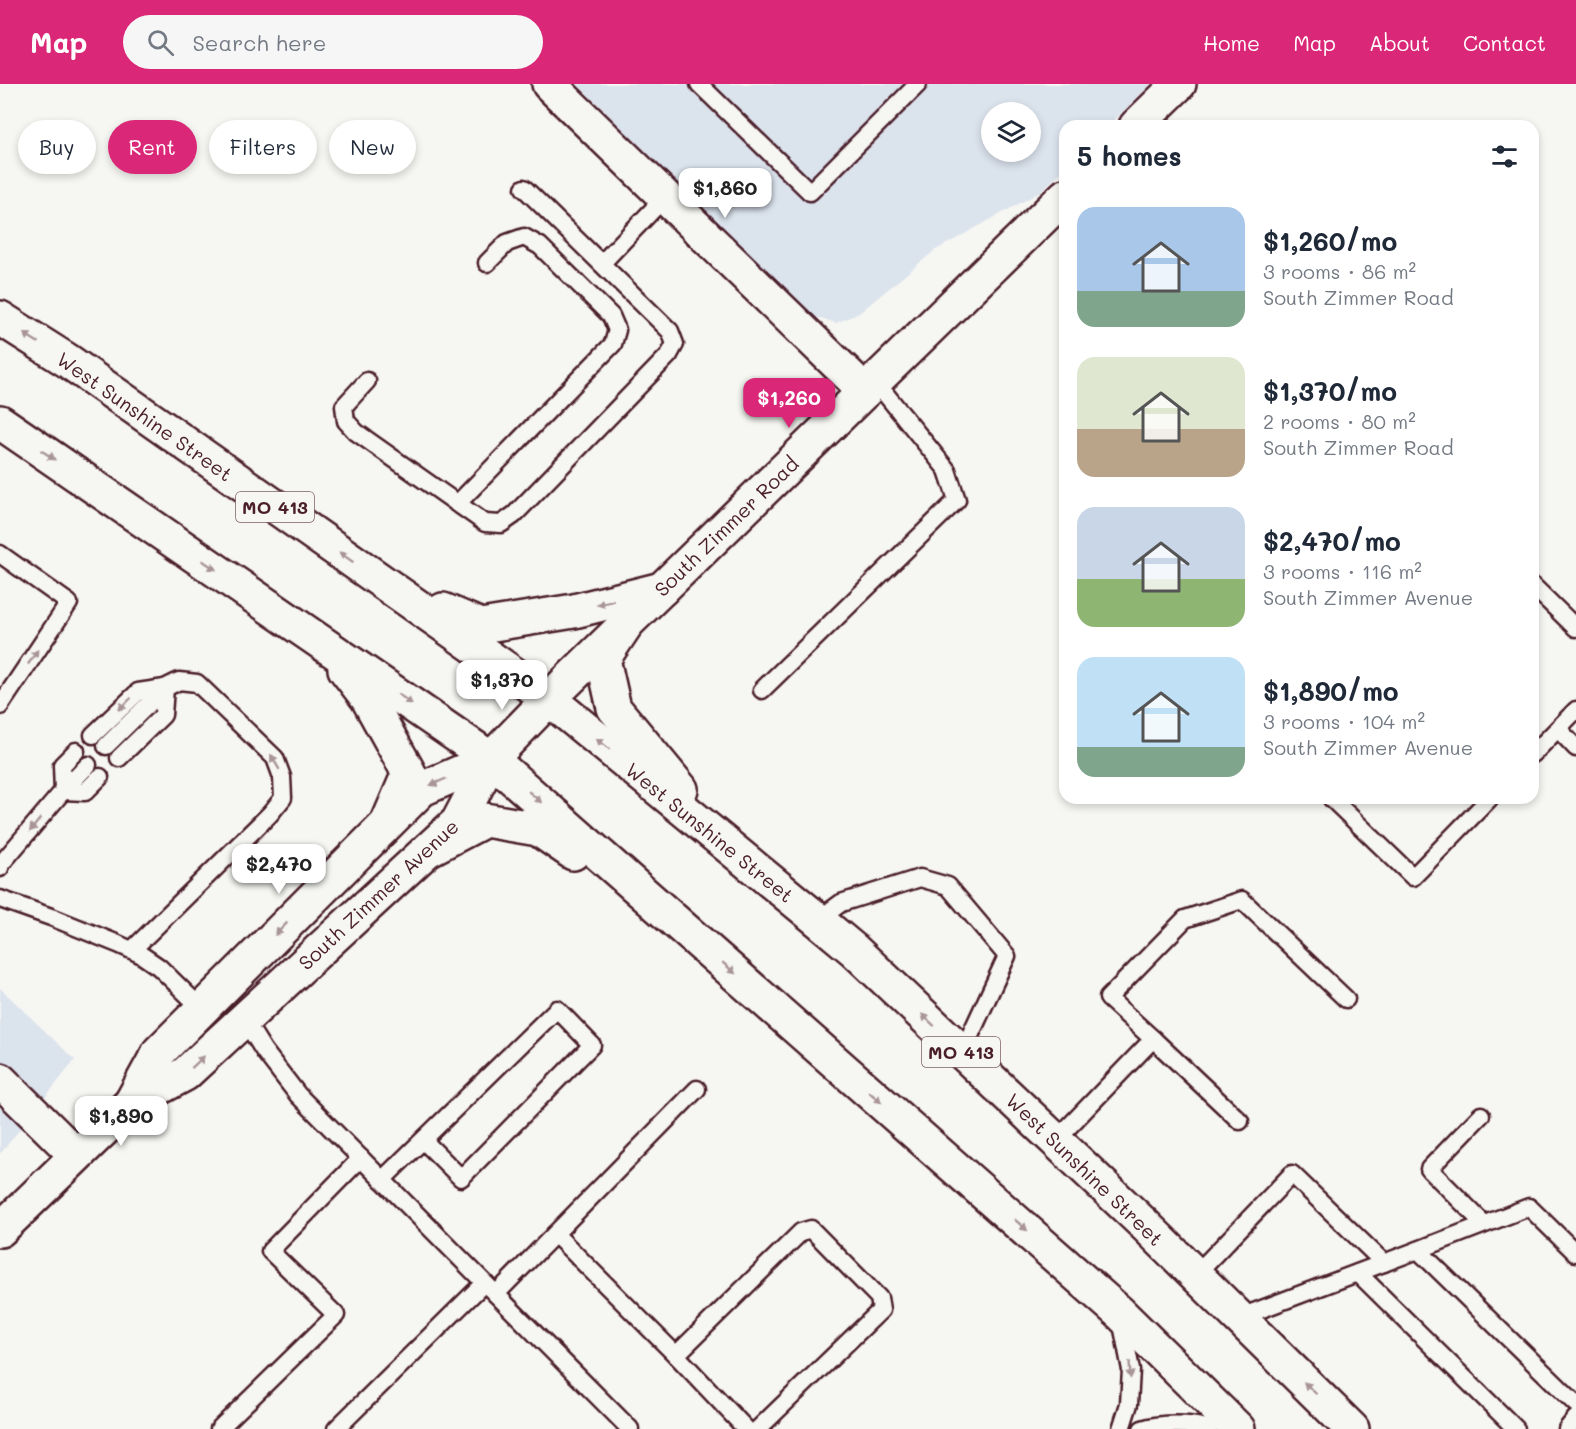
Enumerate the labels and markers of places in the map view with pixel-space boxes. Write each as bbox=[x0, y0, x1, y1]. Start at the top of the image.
pin: $1,860 bbox=[676, 168, 774, 219]
pin: $1,260 bbox=[740, 378, 838, 429]
pin: $1,370 bbox=[453, 660, 551, 711]
pin: $2,470 bbox=[230, 844, 328, 895]
pin: $1,890 bbox=[72, 1096, 170, 1147]

